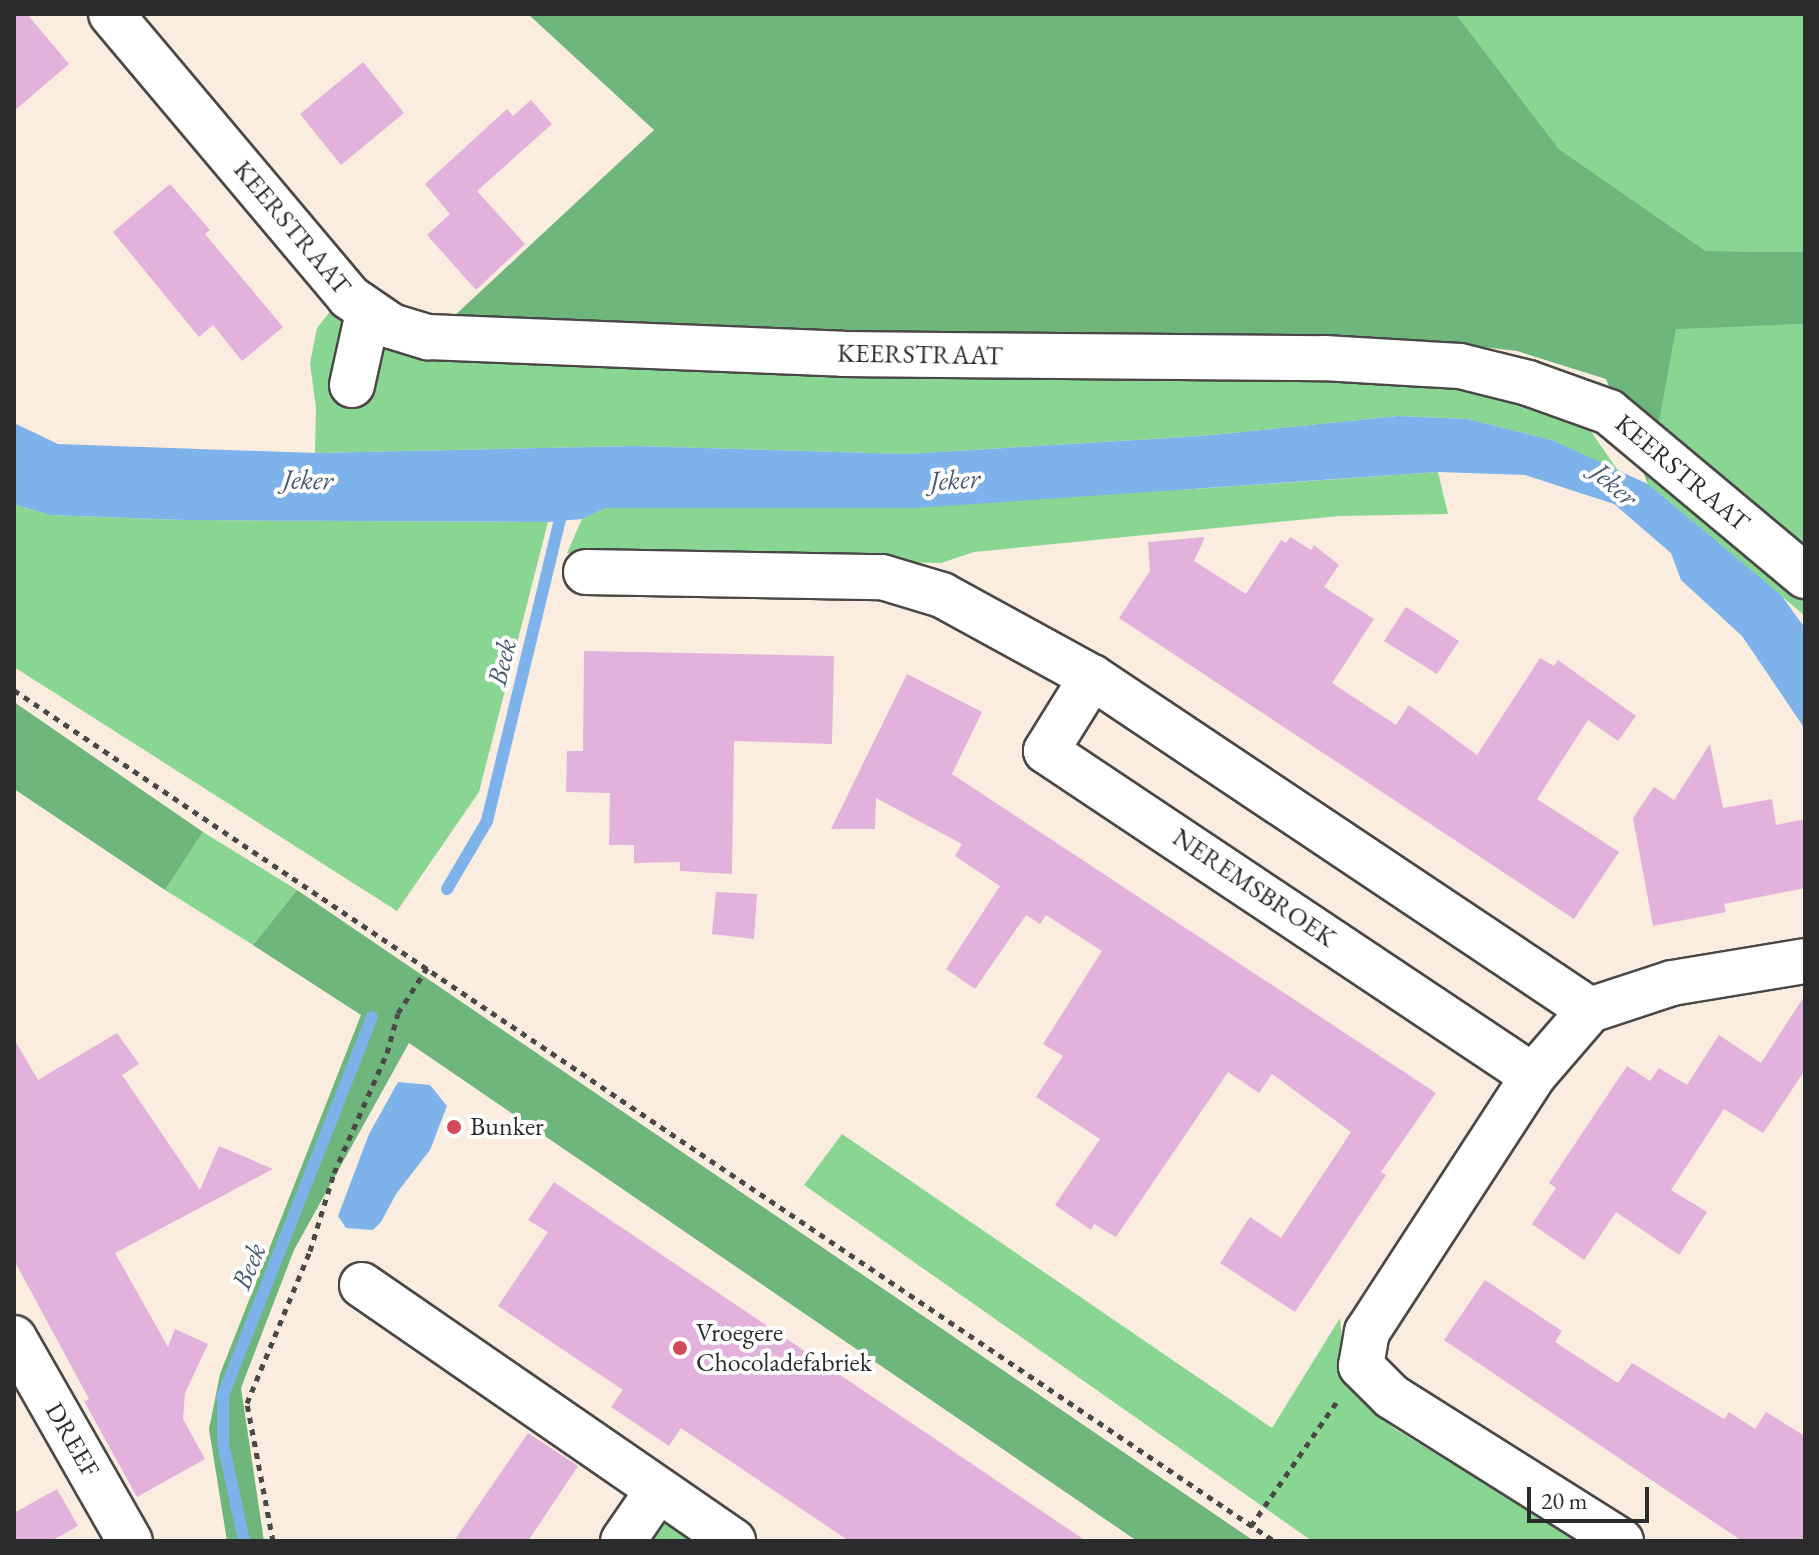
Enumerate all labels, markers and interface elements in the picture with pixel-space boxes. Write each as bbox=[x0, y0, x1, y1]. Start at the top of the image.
street label: KEERSTRAAT bbox=[227, 155, 357, 301]
street label: KEERSTRAAT bbox=[837, 338, 1003, 372]
street label: KEERSTRAAT bbox=[1609, 408, 1755, 538]
water label: Jeker bbox=[1585, 455, 1645, 513]
water label: Jeker bbox=[929, 460, 981, 498]
water label: Jeker bbox=[283, 462, 333, 496]
water label: Beek bbox=[479, 635, 523, 689]
street label: NEREMSBROEK bbox=[1167, 822, 1341, 954]
place label: Bunker bbox=[470, 1111, 544, 1143]
marker: Bunker bbox=[445, 1118, 463, 1136]
water label: Beek bbox=[224, 1238, 272, 1294]
place label: Vroegere Chocoladefabriek bbox=[696, 1317, 872, 1378]
marker: Vroegere Chocoladefabriek bbox=[671, 1339, 689, 1357]
street label: DREEF bbox=[38, 1397, 106, 1483]
scale bar bbox=[1531, 1471, 1653, 1521]
text: 20 m bbox=[1541, 1485, 1588, 1516]

